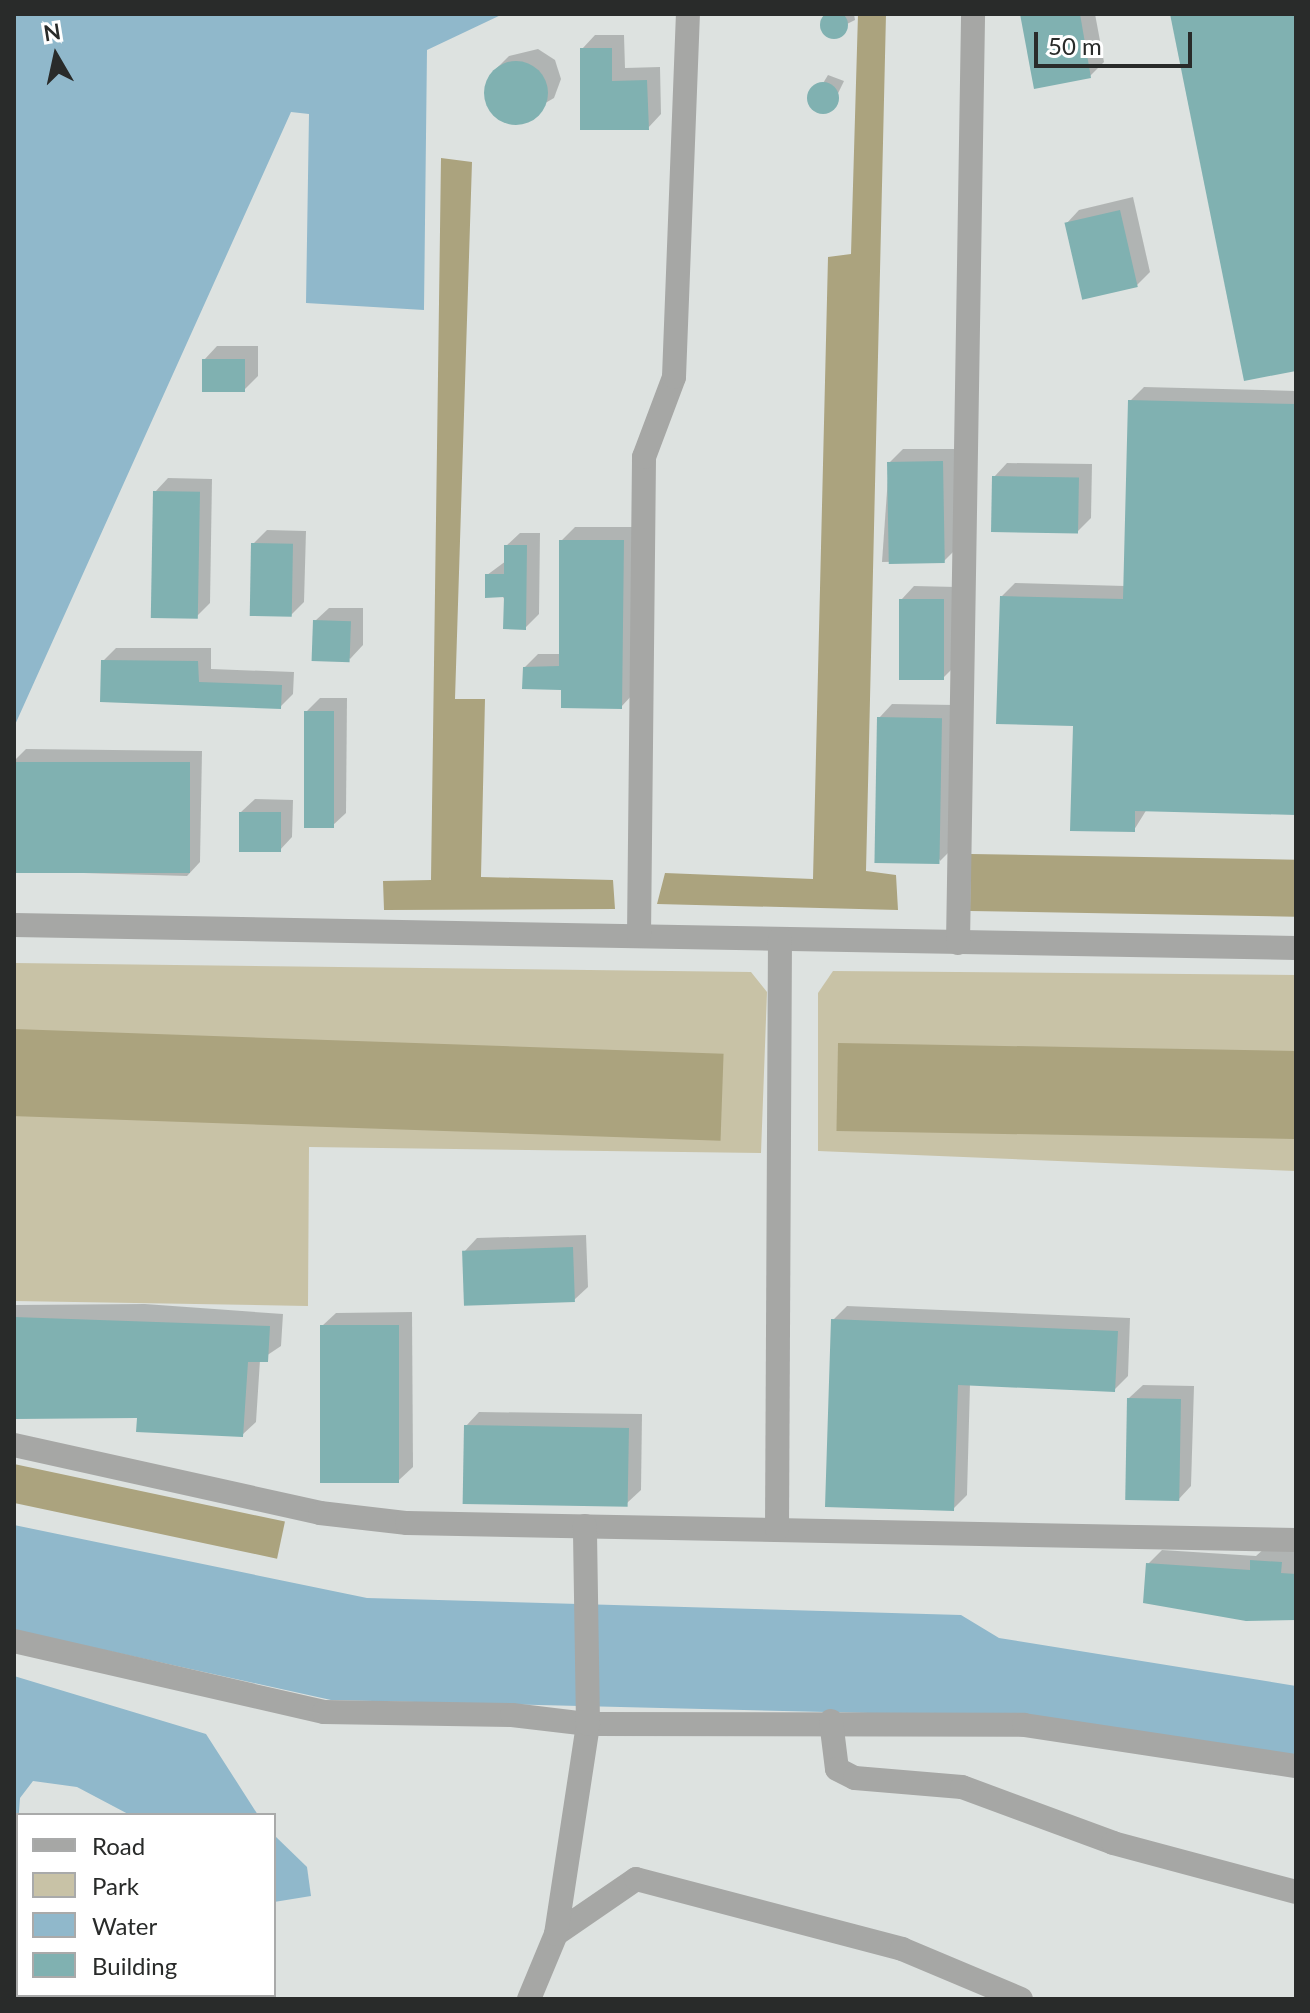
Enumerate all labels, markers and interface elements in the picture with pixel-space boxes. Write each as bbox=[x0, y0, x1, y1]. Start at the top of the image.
north arrow bbox=[16, 16, 96, 96]
scale bar bbox=[1038, 16, 1196, 66]
text: N bbox=[42, 17, 63, 46]
text: 50 m bbox=[1048, 31, 1102, 60]
legend bbox=[16, 1813, 276, 1997]
text: Road bbox=[92, 1831, 145, 1860]
text: Park bbox=[92, 1871, 139, 1900]
text: Water bbox=[92, 1911, 157, 1940]
text: Building bbox=[92, 1951, 177, 1980]

